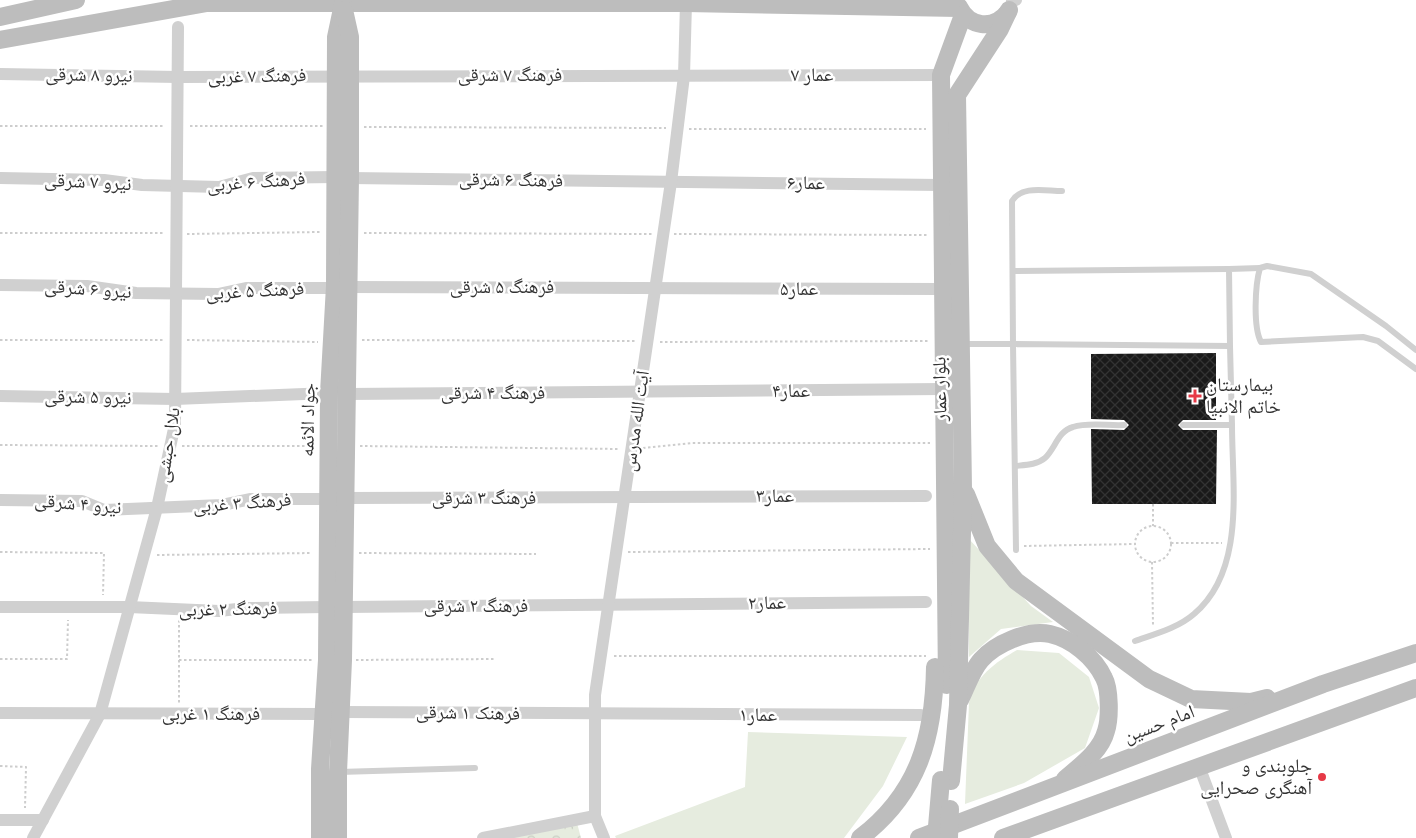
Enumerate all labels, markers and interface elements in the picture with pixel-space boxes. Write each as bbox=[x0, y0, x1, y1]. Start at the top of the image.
street label: نیرو ۸ شرقی bbox=[45, 63, 133, 87]
street label: فرهنگ ۷ غربی bbox=[207, 64, 307, 88]
street label: فرهنگ ۷ شرقی bbox=[458, 64, 562, 86]
street label: عمار ۷ bbox=[791, 64, 834, 86]
street label: فرهنگ ۶ غربی bbox=[206, 168, 306, 196]
street label: فرهنگ ۶ شرقی bbox=[459, 168, 563, 192]
street label: نیرو ۷ شرقی bbox=[44, 169, 132, 195]
street label: عمار۶ bbox=[787, 172, 826, 194]
street label: نیرو ۶ شرقی bbox=[44, 275, 132, 303]
street label: فرهنگ ۵ شرقی bbox=[450, 276, 554, 298]
street label: فرهنگ ۵ غربی bbox=[205, 277, 305, 305]
street label: عمار۵ bbox=[780, 278, 818, 300]
street label: بلوار عمار bbox=[928, 356, 952, 423]
street label: آیت الله مدرس bbox=[618, 368, 654, 473]
place label: بیمارستان خاتم الانبیا bbox=[1206, 374, 1281, 419]
street label: عمار۴ bbox=[772, 380, 810, 402]
street label: فرهنگ ۴ شرقی bbox=[441, 382, 545, 404]
street label: جواد الائمه bbox=[296, 383, 320, 457]
street label: نیرو ۵ شرقی bbox=[44, 385, 132, 409]
marker: بیمارستان خاتم الانبیا bbox=[1188, 389, 1202, 403]
street label: بلال حبشی bbox=[151, 406, 185, 484]
street label: عمار۳ bbox=[756, 485, 794, 507]
street label: فرهنگ ۳ شرقی bbox=[432, 487, 536, 509]
street label: نیرو ۴ شرقی bbox=[33, 489, 123, 519]
street label: فرهنگ ۳ غربی bbox=[192, 489, 292, 517]
street label: عمار۲ bbox=[748, 592, 787, 614]
street label: فرهنگ ۲ شرقی bbox=[424, 595, 528, 617]
street label: فرهنگ ۲ غربی bbox=[178, 597, 278, 621]
street label: امام حسین bbox=[1120, 700, 1198, 749]
street label: فرهنک ۱ شرقی bbox=[416, 701, 520, 725]
street label: فرهنگ ۱ غربی bbox=[162, 703, 260, 725]
street label: عمار۱ bbox=[739, 704, 777, 726]
place label: جلوبندی و آهنگری صحرایی bbox=[1200, 755, 1313, 799]
marker: جلوبندی و آهنگری صحرایی bbox=[1316, 771, 1328, 783]

